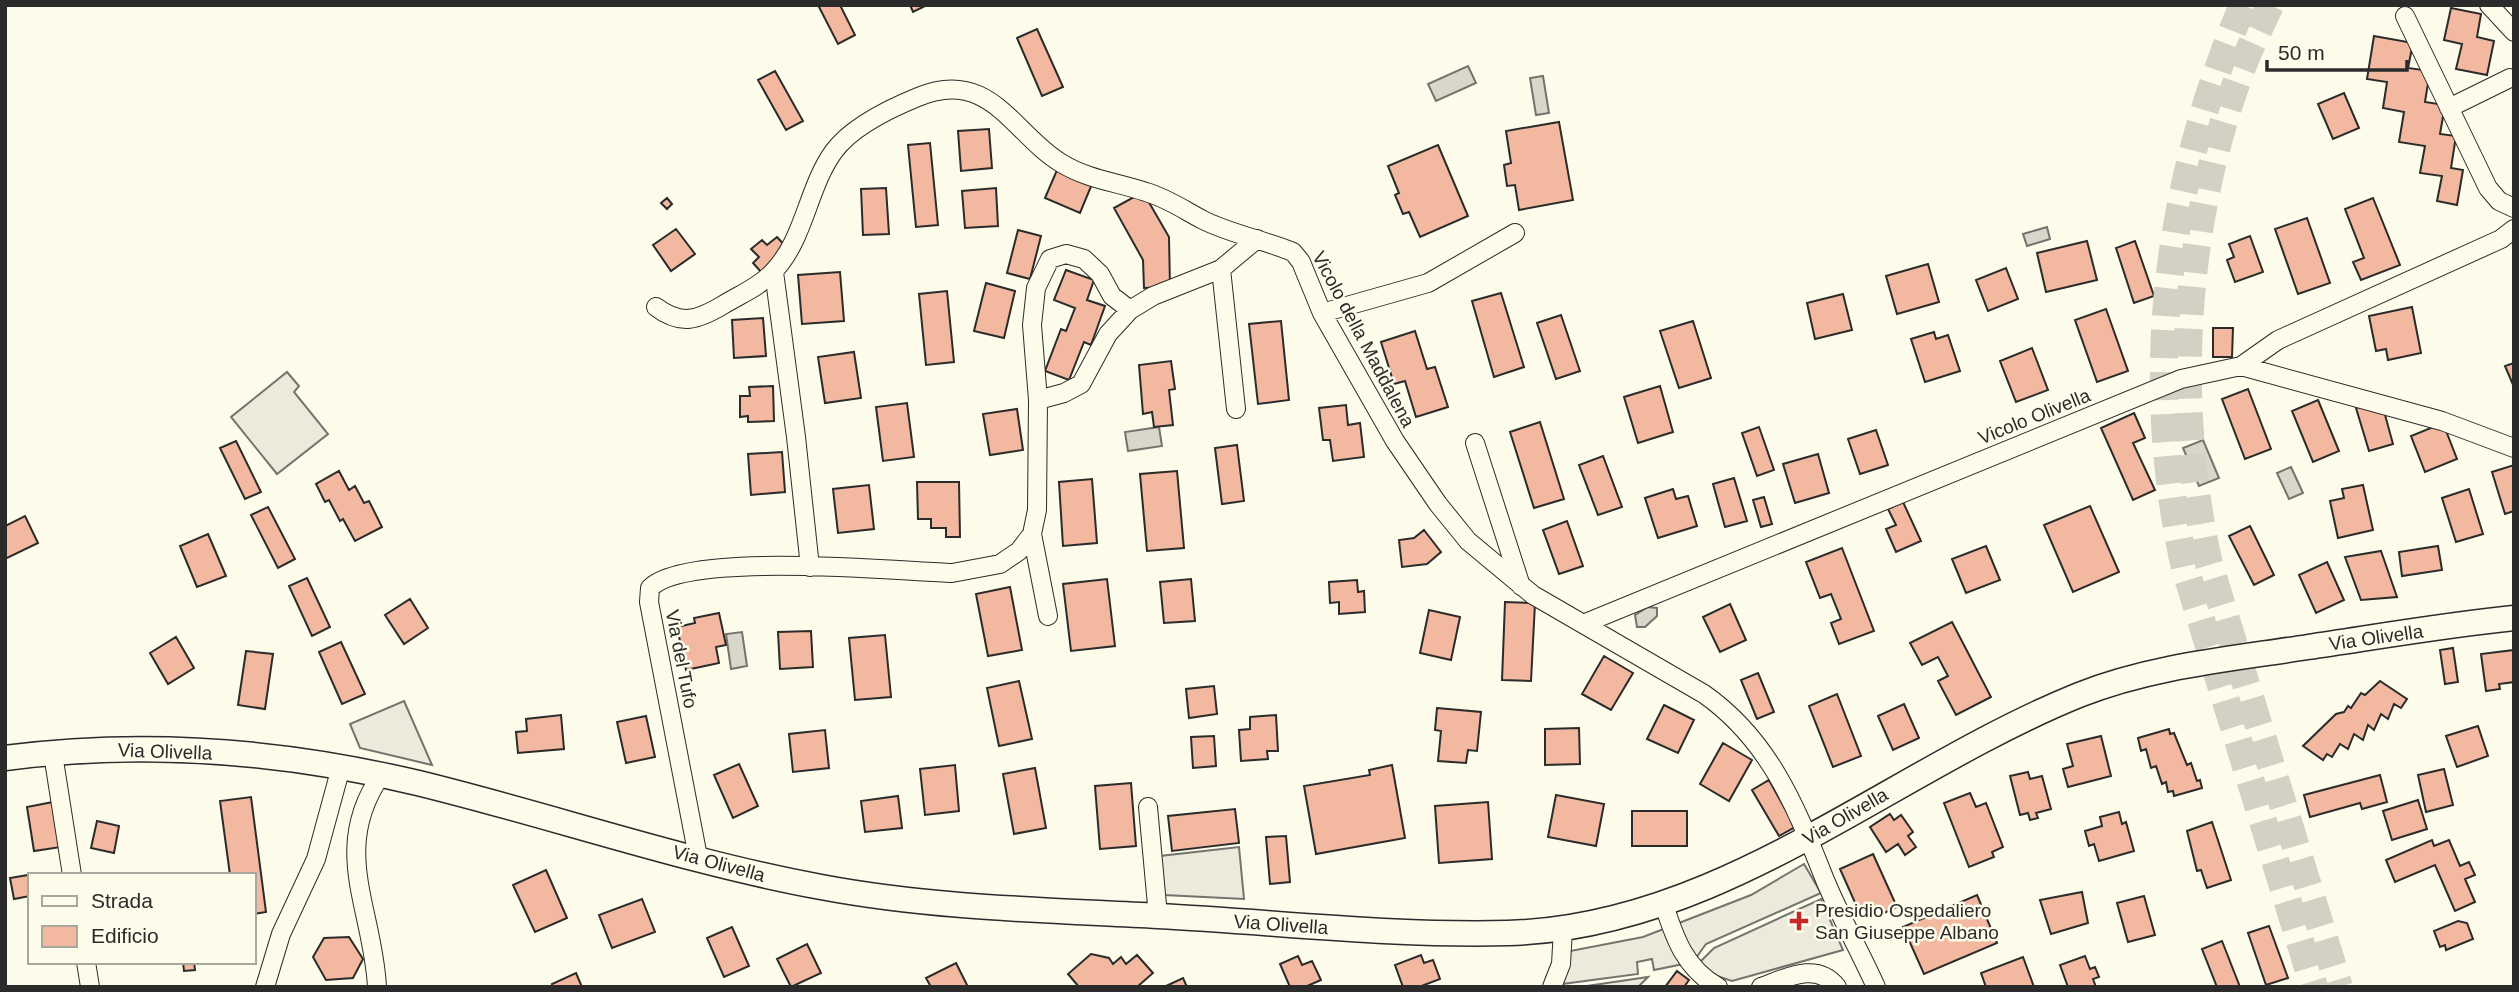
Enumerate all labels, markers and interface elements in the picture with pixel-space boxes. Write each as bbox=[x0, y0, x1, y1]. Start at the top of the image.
scale bar bbox=[2267, 28, 2407, 72]
text: 50 m bbox=[2278, 41, 2325, 64]
street label: Vicolo della Maddalena bbox=[1308, 248, 1419, 431]
street label: Vicolo Olivella bbox=[1975, 384, 2094, 448]
street label: Via del Tufo bbox=[662, 608, 701, 710]
street label: Via Olivella bbox=[2328, 620, 2425, 654]
street label: Via Olivella bbox=[117, 739, 213, 764]
street label: Via Olivella bbox=[1799, 783, 1892, 849]
street label: Via Olivella bbox=[670, 841, 768, 886]
legend bbox=[28, 873, 256, 964]
text: Strada bbox=[91, 889, 153, 912]
place label: Presidio Ospedaliero San Giuseppe Albano bbox=[1815, 900, 1999, 943]
street label: Via Olivella bbox=[1233, 911, 1329, 938]
marker: Presidio Ospedaliero San Giuseppe Albano bbox=[1789, 911, 1809, 931]
text: Edificio bbox=[91, 924, 159, 947]

